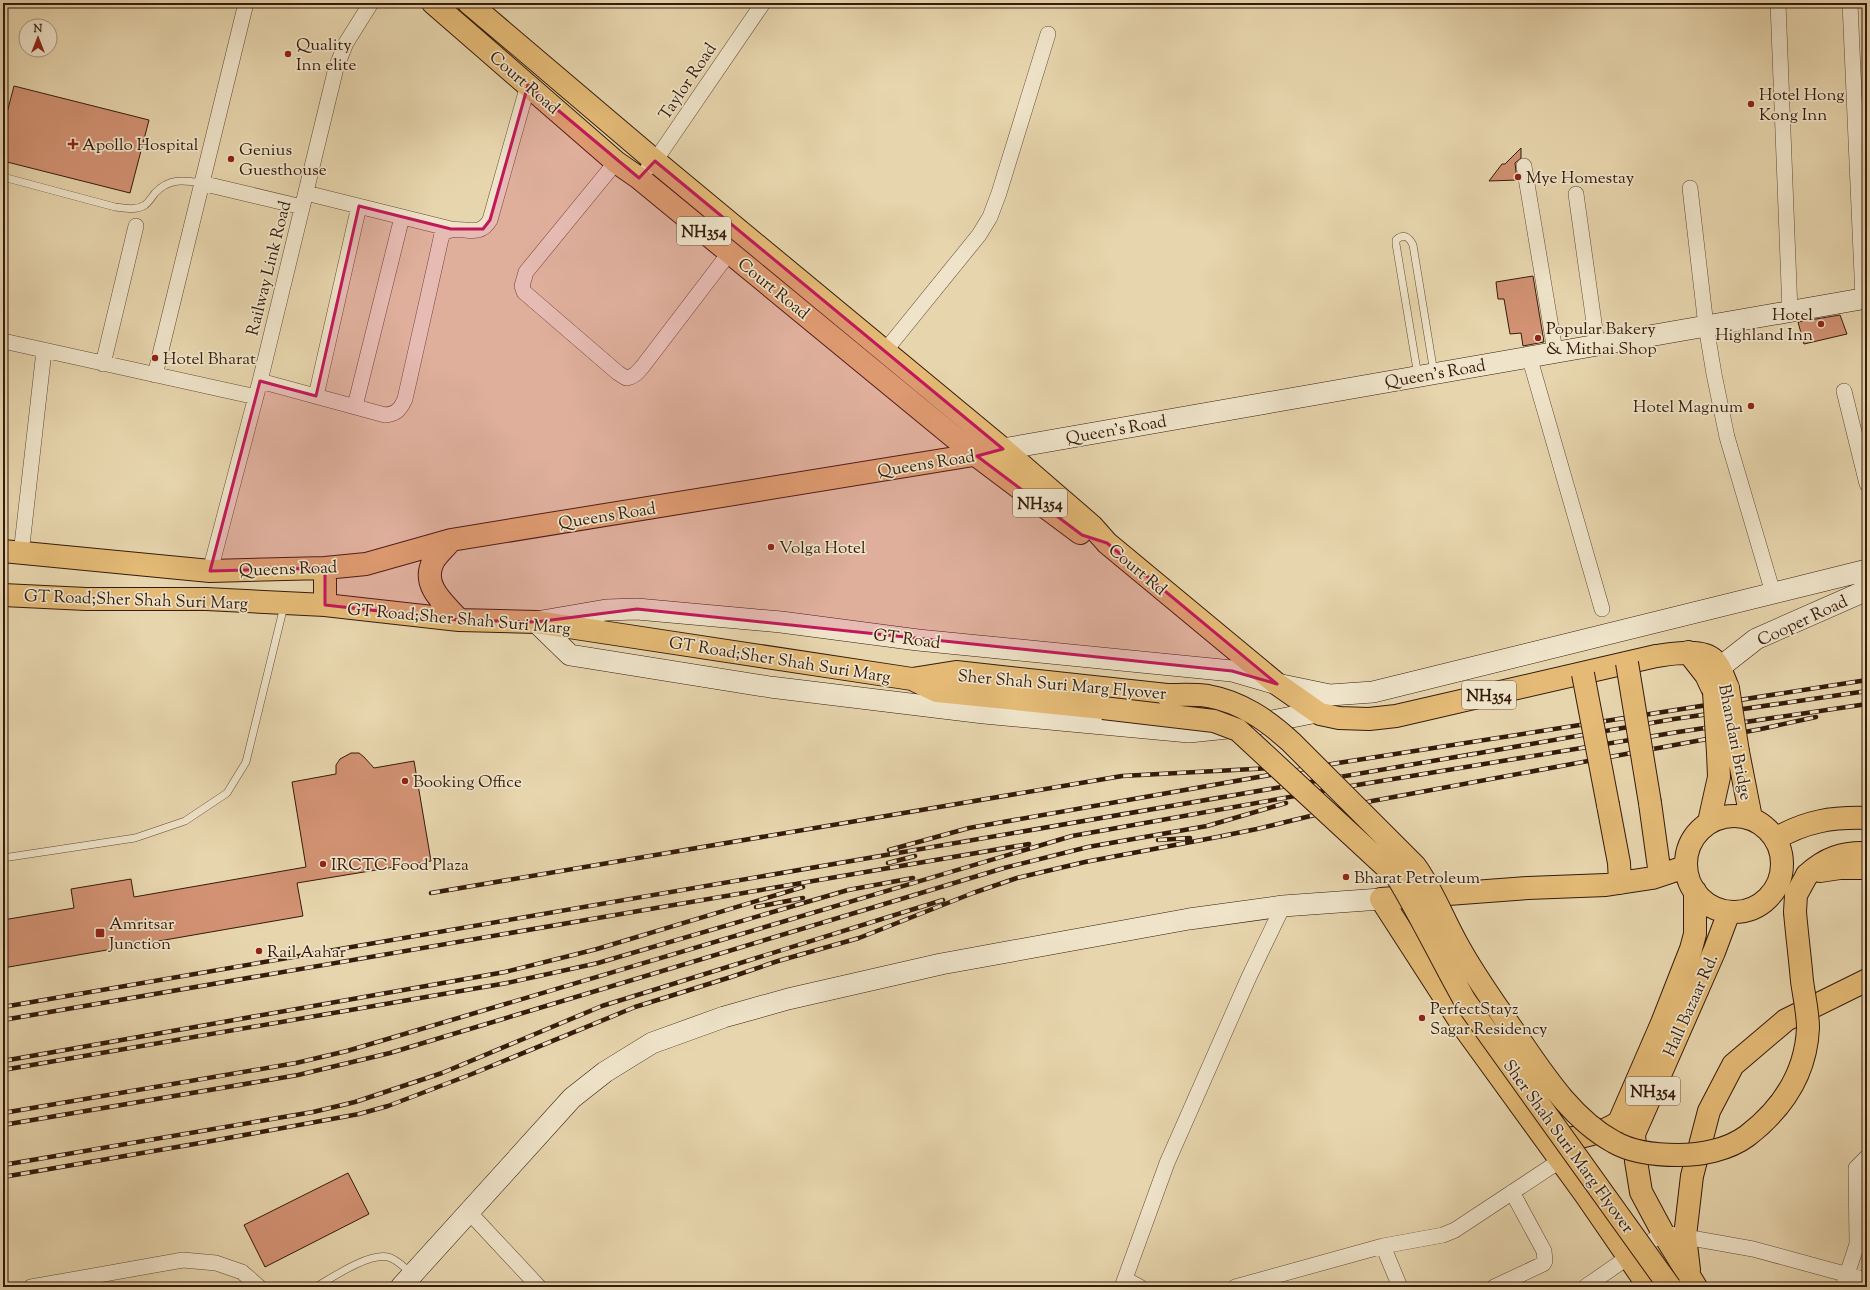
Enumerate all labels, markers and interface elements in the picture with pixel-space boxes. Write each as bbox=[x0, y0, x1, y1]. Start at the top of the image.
north arrow bbox=[18, 18, 58, 58]
text: N bbox=[33, 21, 43, 37]
place label: Quality Inn elite bbox=[296, 34, 356, 78]
street label: Taylor Road bbox=[654, 38, 724, 126]
street label: Court Road bbox=[483, 46, 564, 121]
marker: Quality Inn elite bbox=[283, 49, 293, 59]
place label: Hotel Hong Kong Inn bbox=[1759, 84, 1845, 128]
marker: Hotel Hong Kong Inn bbox=[1746, 99, 1756, 109]
place label: Apollo Hospital bbox=[82, 134, 199, 158]
marker: Apollo Hospital bbox=[67, 138, 79, 150]
place label: Genius Guesthouse bbox=[239, 139, 327, 183]
marker: Genius Guesthouse bbox=[226, 154, 236, 164]
place label: Mye Homestay bbox=[1526, 167, 1635, 191]
marker: Mye Homestay bbox=[1513, 172, 1523, 182]
street label: Railway Link Road bbox=[242, 198, 298, 338]
road number: NH354 bbox=[677, 217, 731, 245]
street label: Court Road bbox=[732, 253, 814, 326]
place label: Hotel Highland Inn bbox=[1715, 304, 1813, 348]
place label: Popular Bakery & Mithai Shop bbox=[1546, 318, 1657, 362]
marker: Hotel Highland Inn bbox=[1816, 319, 1826, 329]
marker: Popular Bakery & Mithai Shop bbox=[1533, 333, 1543, 343]
place label: Hotel Bharat bbox=[163, 348, 256, 372]
marker: Hotel Bharat bbox=[150, 353, 160, 363]
street label: Queen's Road bbox=[1383, 354, 1488, 396]
place label: Hotel Magnum bbox=[1633, 396, 1743, 420]
marker: Hotel Magnum bbox=[1746, 401, 1756, 411]
street label: Queen's Road bbox=[1064, 410, 1169, 452]
street label: Queens Road bbox=[876, 445, 977, 485]
road number: NH354 bbox=[1013, 489, 1067, 517]
street label: Queens Road bbox=[557, 497, 658, 537]
place label: Volga Hotel bbox=[779, 537, 866, 561]
street label: Court Rd bbox=[1102, 539, 1171, 602]
marker: Volga Hotel bbox=[766, 542, 776, 552]
street label: Queens Road bbox=[238, 556, 338, 584]
street label: GT Road;Sher Shah Suri Marg bbox=[23, 585, 248, 617]
street label: Cooper Road bbox=[1754, 590, 1852, 653]
street label: GT Road;Sher Shah Suri Marg bbox=[346, 598, 572, 642]
street label: GT Road bbox=[872, 624, 942, 656]
street label: GT Road;Sher Shah Suri Marg bbox=[667, 632, 892, 690]
street label: Sher Shah Suri Marg Flyover bbox=[957, 665, 1168, 707]
road number: NH354 bbox=[1462, 681, 1516, 709]
street label: Bhandari Bridge bbox=[1711, 682, 1757, 803]
place label: Booking Office bbox=[413, 771, 522, 795]
marker: Booking Office bbox=[400, 776, 410, 786]
place label: IRCTC Food Plaza bbox=[331, 854, 469, 878]
marker: IRCTC Food Plaza bbox=[318, 859, 328, 869]
place label: Bharat Petroleum bbox=[1354, 867, 1480, 891]
marker: Bharat Petroleum bbox=[1341, 872, 1351, 882]
place label: Amritsar Junction bbox=[108, 913, 175, 957]
marker: Amritsar Junction bbox=[94, 927, 106, 939]
place label: Rail Aahar bbox=[267, 941, 346, 965]
marker: Rail Aahar bbox=[254, 946, 264, 956]
street label: Hall Bazaar Rd. bbox=[1658, 951, 1725, 1061]
place label: PerfectStayz Sagar Residency bbox=[1430, 998, 1548, 1042]
marker: PerfectStayz Sagar Residency bbox=[1417, 1013, 1427, 1023]
street label: Sher Shah Suri Marg Flyover bbox=[1496, 1055, 1639, 1239]
road number: NH354 bbox=[1626, 1077, 1680, 1105]

